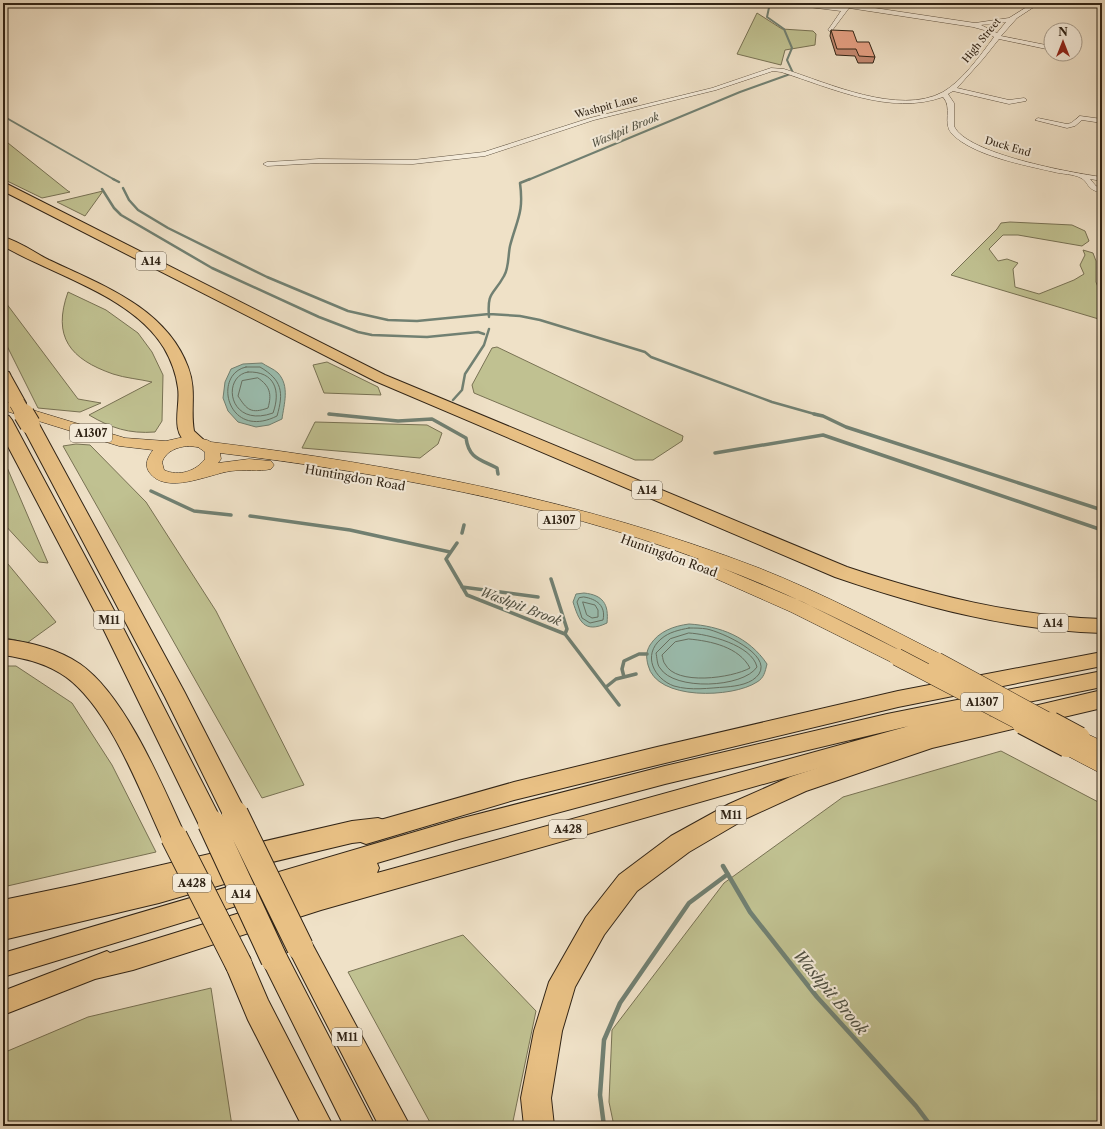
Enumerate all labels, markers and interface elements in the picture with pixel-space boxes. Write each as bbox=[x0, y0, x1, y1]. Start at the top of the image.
street label: High Street bbox=[959, 15, 1004, 65]
north arrow bbox=[1043, 22, 1083, 62]
text: N bbox=[1058, 25, 1068, 39]
street label: Washpit Lane bbox=[572, 92, 640, 121]
water label: Washpit Brook bbox=[589, 109, 662, 151]
street label: Duck End bbox=[983, 134, 1032, 159]
road number: A14 bbox=[136, 252, 166, 270]
road number: A1307 bbox=[70, 424, 112, 442]
street label: Huntingdon Road bbox=[304, 461, 407, 494]
road number: A14 bbox=[632, 481, 662, 499]
road number: A1307 bbox=[538, 511, 580, 529]
street label: Huntingdon Road bbox=[619, 531, 720, 580]
water label: Washpit Brook bbox=[478, 583, 564, 629]
road number: M11 bbox=[94, 611, 124, 629]
road number: A14 bbox=[1038, 614, 1068, 632]
road number: A1307 bbox=[961, 693, 1003, 711]
road number: M11 bbox=[716, 806, 746, 824]
road number: A428 bbox=[549, 820, 587, 838]
road number: A428 bbox=[173, 874, 211, 892]
road number: A14 bbox=[226, 885, 256, 903]
water label: Washpit Brook bbox=[789, 945, 873, 1040]
road number: M11 bbox=[332, 1028, 362, 1046]

